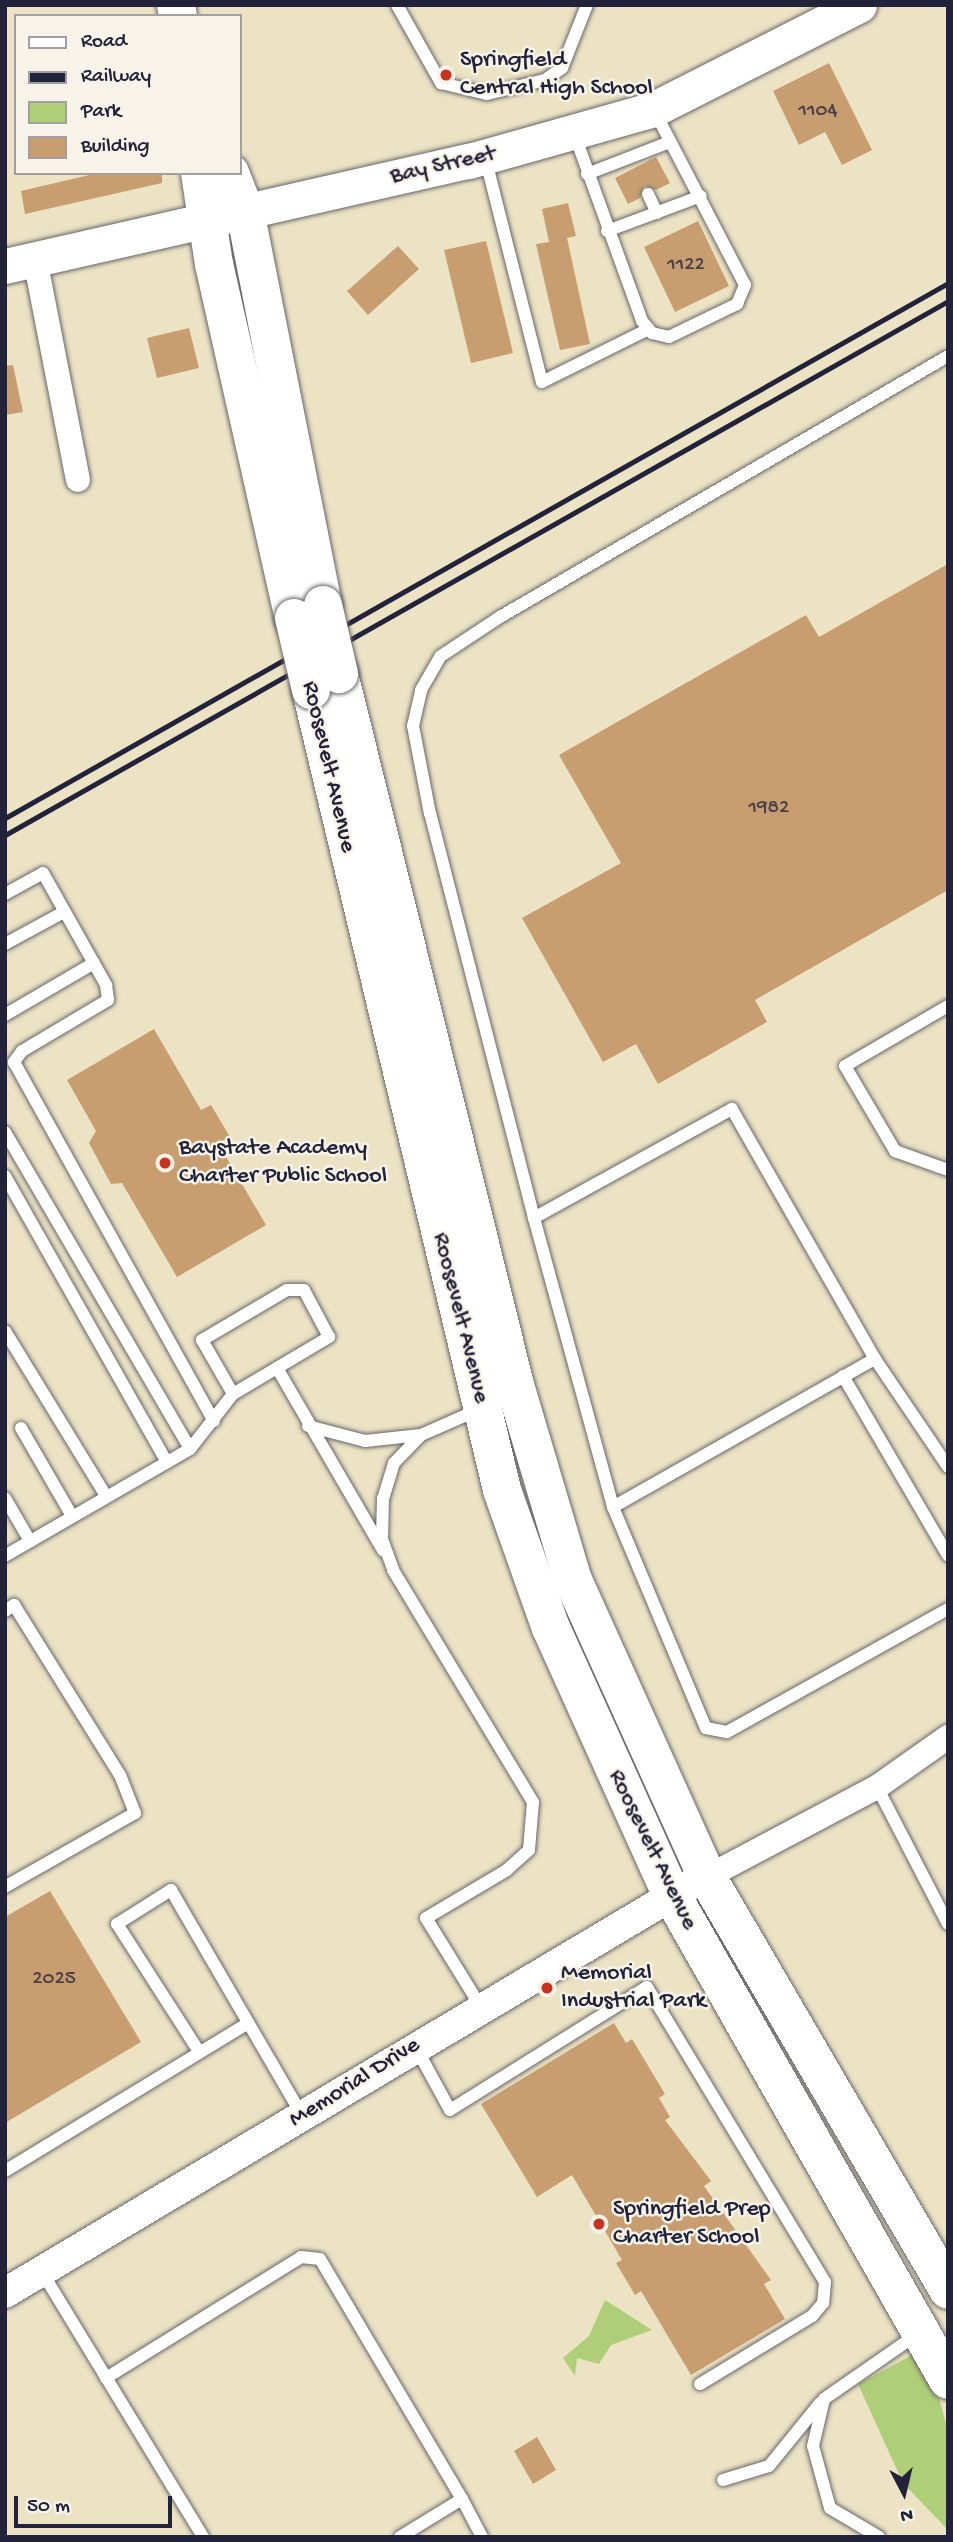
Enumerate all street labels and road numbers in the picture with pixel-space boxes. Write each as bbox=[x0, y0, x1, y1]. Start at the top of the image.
street label: Bay Street bbox=[388, 140, 498, 192]
street label: Roosevelt Avenue bbox=[294, 679, 362, 855]
street label: Roosevelt Avenue bbox=[425, 1230, 495, 1406]
street label: Roosevelt Avenue bbox=[601, 1765, 703, 1935]
street label: Memorial Drive bbox=[284, 2031, 426, 2135]

